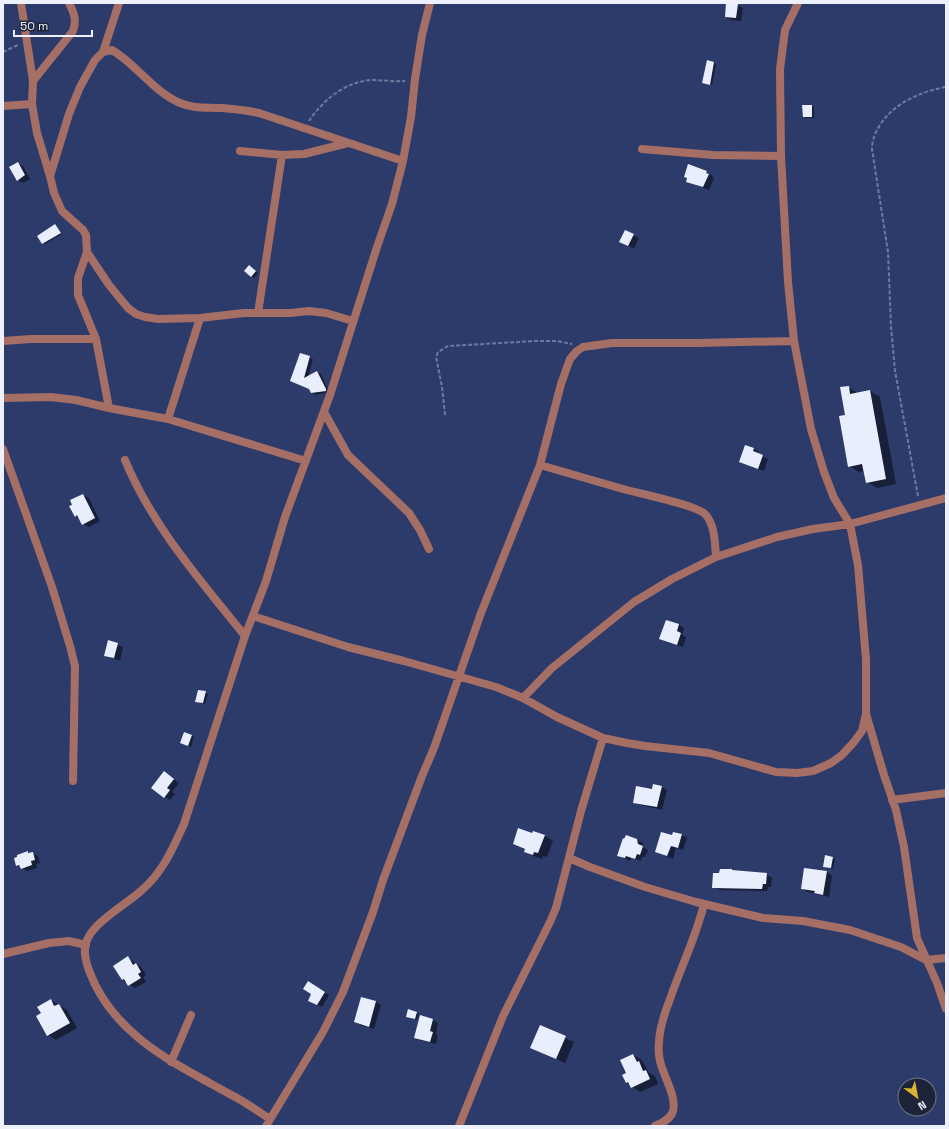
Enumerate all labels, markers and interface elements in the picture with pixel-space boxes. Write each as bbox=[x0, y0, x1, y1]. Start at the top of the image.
scale bar bbox=[14, 12, 92, 38]
text: 50 m bbox=[20, 18, 48, 34]
north arrow bbox=[897, 1077, 937, 1117]
text: N bbox=[915, 1098, 929, 1113]

